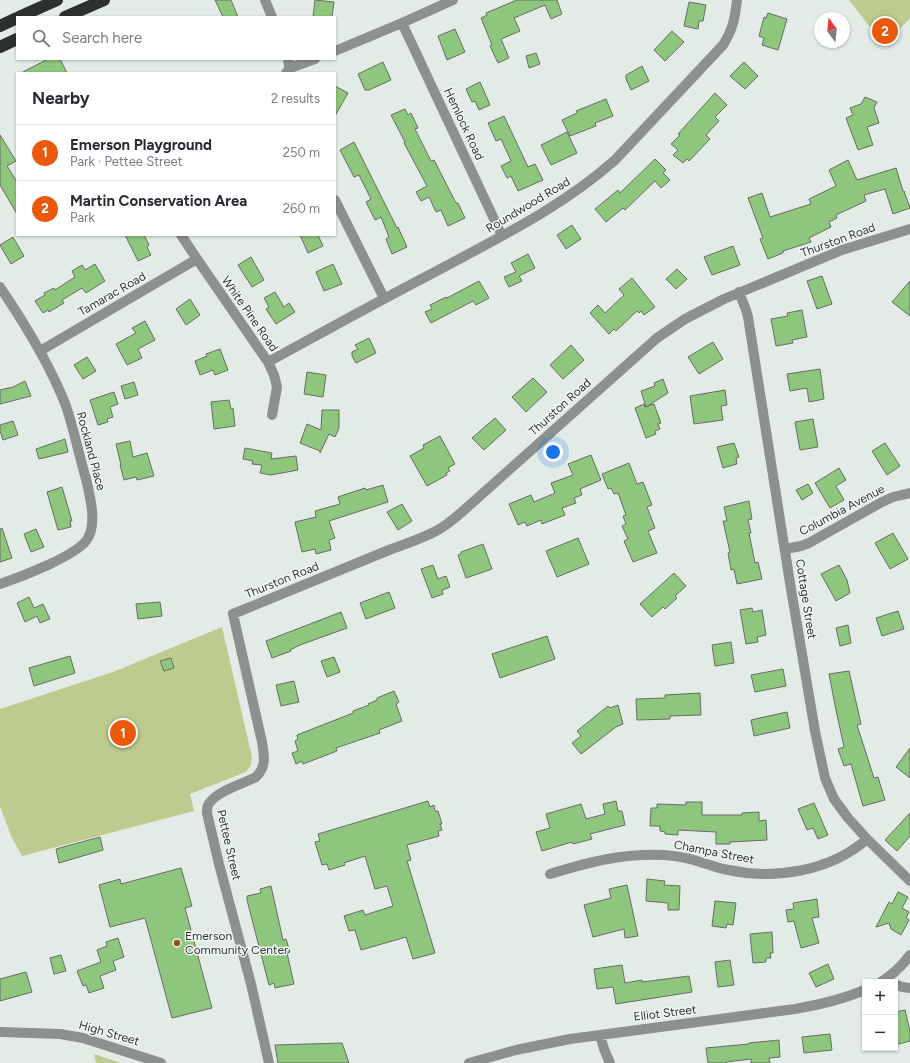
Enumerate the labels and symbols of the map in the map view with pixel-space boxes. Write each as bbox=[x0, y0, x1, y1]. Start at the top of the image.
north arrow bbox=[814, 12, 850, 48]
pin: 2 bbox=[872, 16, 898, 46]
street label: Hemlock Road bbox=[441, 86, 487, 162]
street label: Roundwood Road bbox=[483, 174, 573, 236]
street label: Thurston Road bbox=[799, 220, 877, 260]
street label: Tamarac Road bbox=[76, 269, 148, 319]
street label: White Pine Road bbox=[219, 274, 281, 354]
street label: Thurston Road bbox=[526, 376, 594, 438]
street label: Rockland Place bbox=[74, 410, 108, 492]
your location bbox=[543, 442, 563, 462]
street label: Columbia Avenue bbox=[797, 481, 887, 538]
street label: Cottage Street bbox=[793, 558, 819, 641]
street label: Thurston Road bbox=[243, 559, 321, 601]
pin: 1 bbox=[110, 718, 136, 748]
street label: Pettee Street bbox=[214, 808, 244, 882]
street label: Champa Street bbox=[673, 837, 756, 867]
place label: Emerson Community Center bbox=[185, 929, 288, 957]
marker: Emerson Community Center bbox=[172, 938, 182, 948]
street label: Elliot Street bbox=[633, 1002, 698, 1024]
street label: High Street bbox=[77, 1018, 141, 1048]

